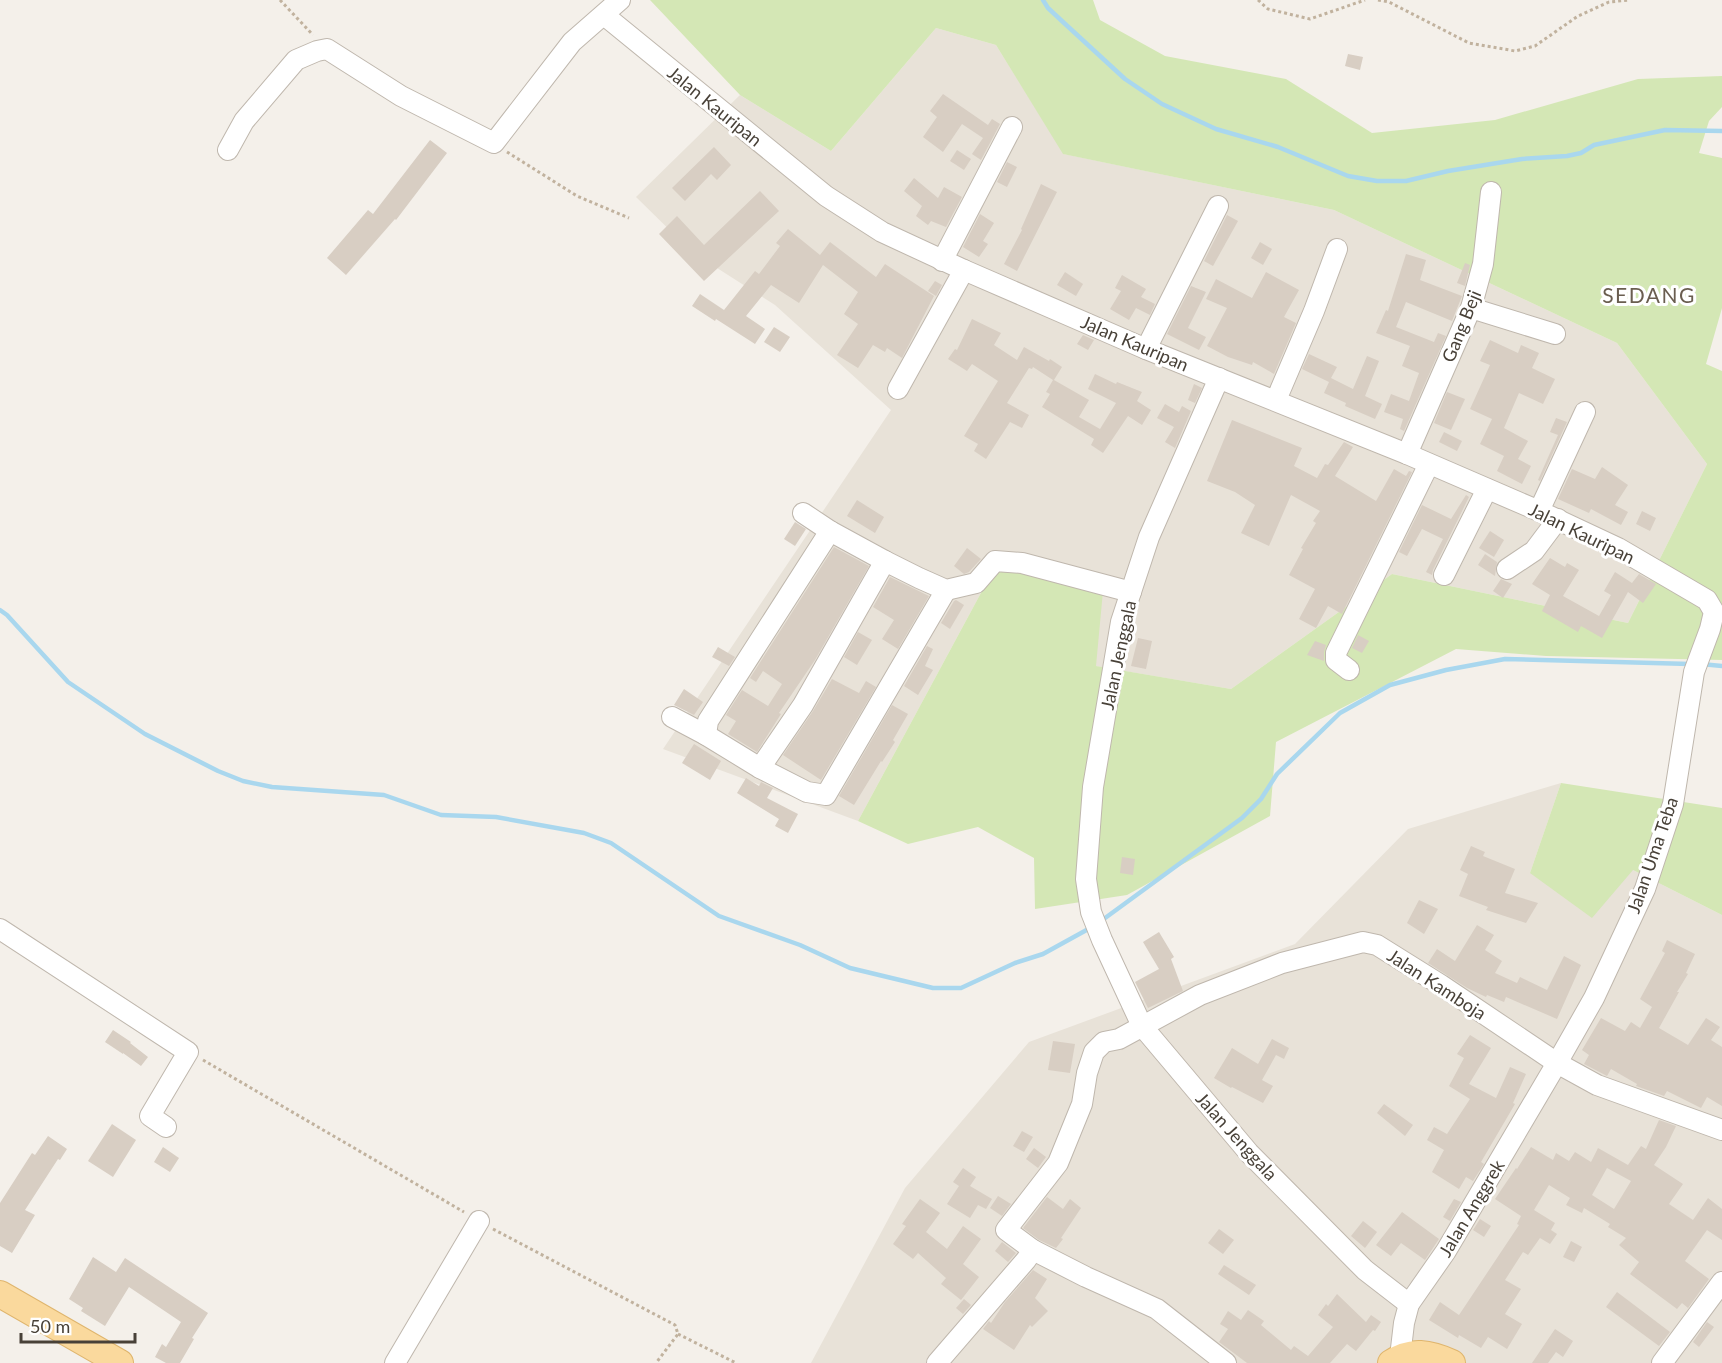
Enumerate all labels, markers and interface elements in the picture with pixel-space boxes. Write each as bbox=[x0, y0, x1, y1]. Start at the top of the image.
street label: Jalan Kauripan bbox=[663, 61, 767, 151]
district label: SEDANG bbox=[1602, 282, 1696, 307]
street label: Gang Beji bbox=[1437, 287, 1485, 365]
street label: Jalan Kauripan bbox=[1078, 310, 1192, 376]
street label: Jalan Kauripan bbox=[1526, 498, 1638, 568]
street label: Jalan Jenggala bbox=[1096, 598, 1140, 712]
street label: Jalan Uma Teba bbox=[1622, 794, 1682, 916]
street label: Jalan Kamboja bbox=[1384, 944, 1490, 1024]
street label: Jalan Jenggala bbox=[1192, 1087, 1282, 1185]
street label: Jalan Anggrek bbox=[1433, 1155, 1509, 1260]
scale bar bbox=[21, 1306, 135, 1344]
text: 50 m bbox=[30, 1315, 70, 1337]

